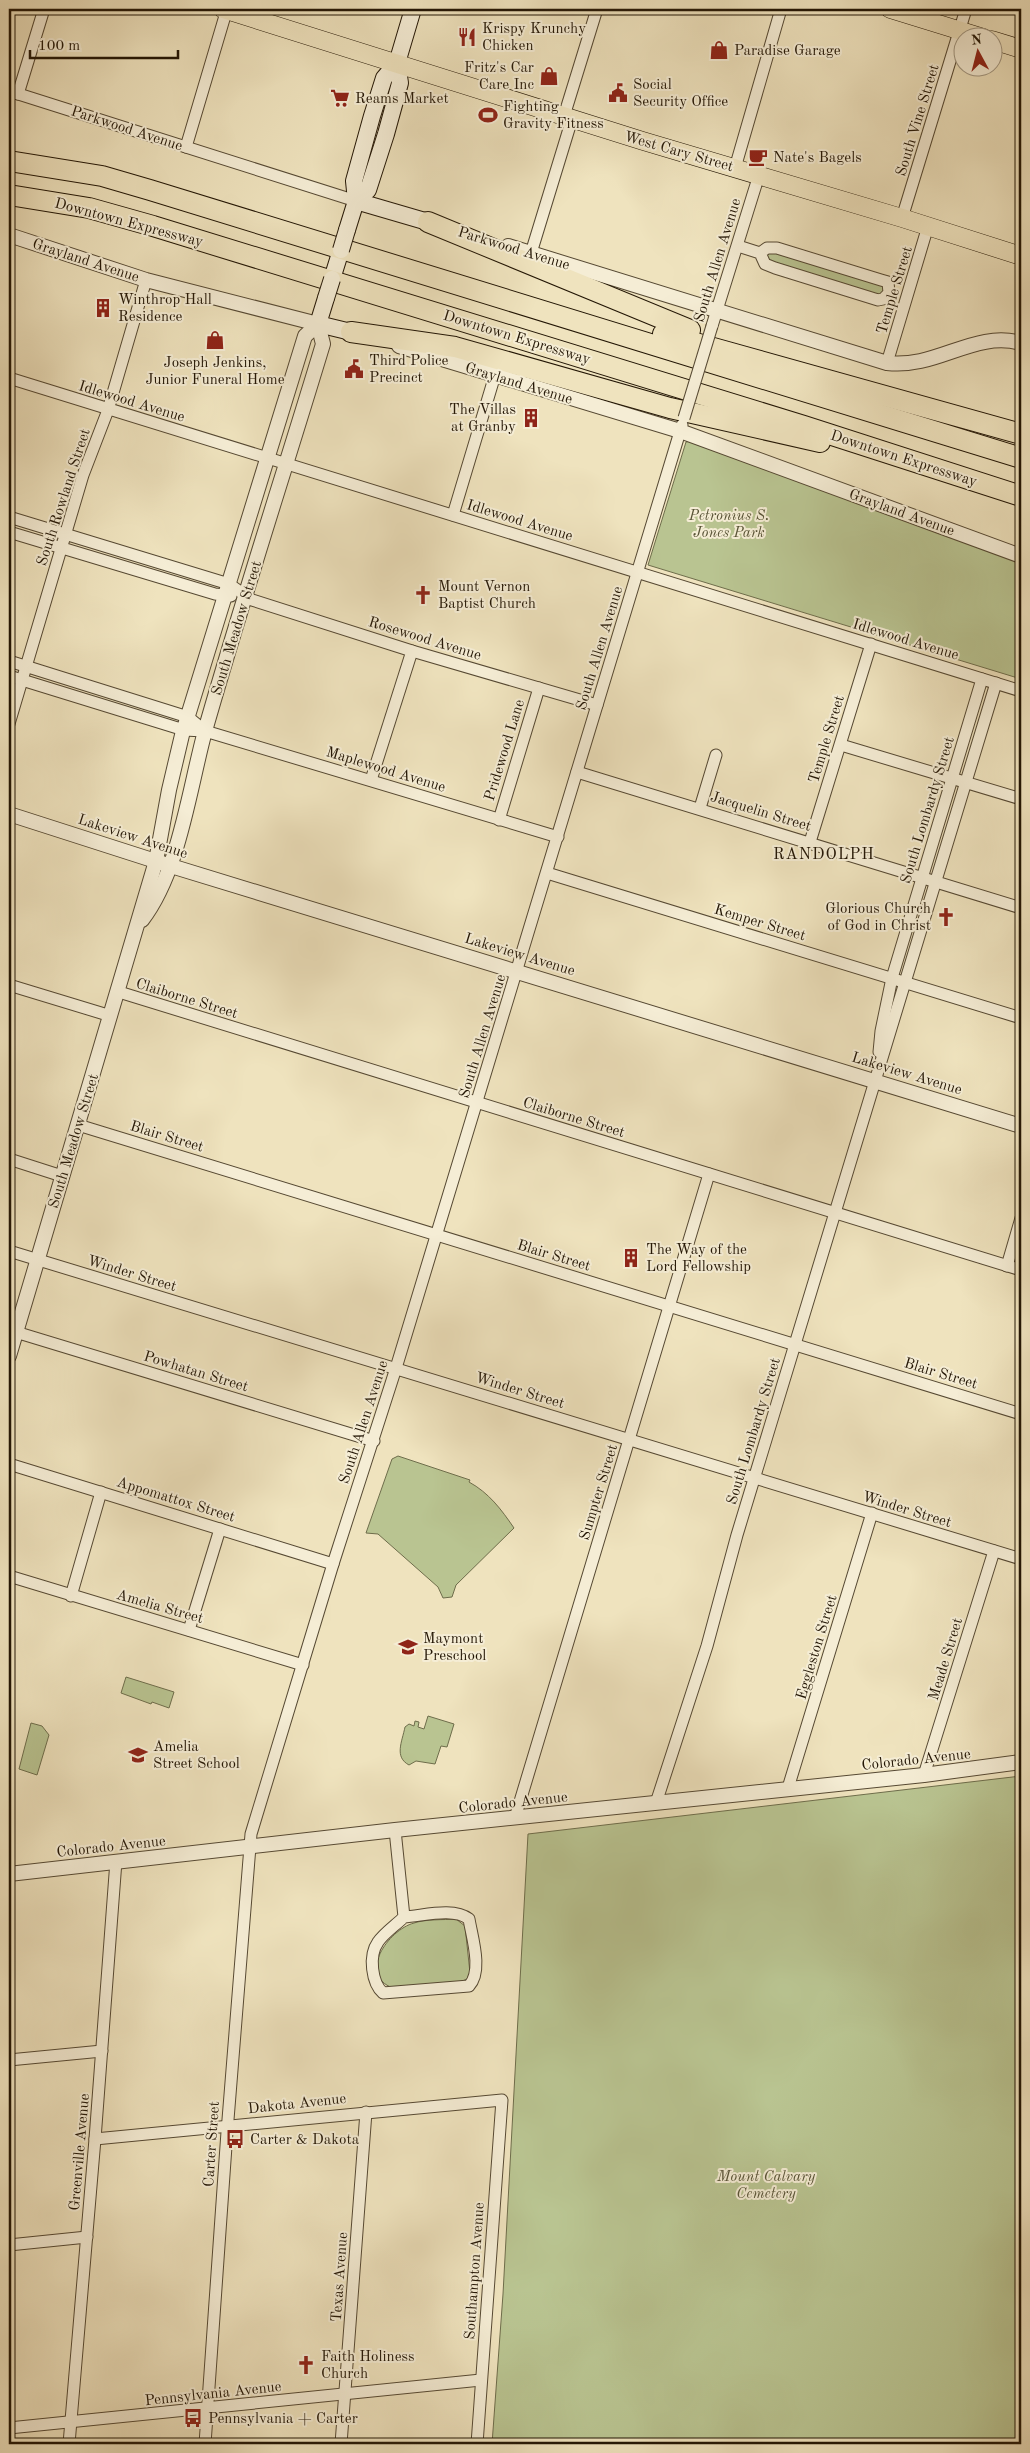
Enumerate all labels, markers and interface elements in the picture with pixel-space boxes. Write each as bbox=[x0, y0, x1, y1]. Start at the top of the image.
place label: Krispy Krunchy Chicken bbox=[482, 22, 586, 54]
restaurant icon: Krispy Krunchy Chicken bbox=[456, 26, 478, 48]
scale bar bbox=[30, 28, 178, 60]
north arrow bbox=[952, 28, 1002, 78]
text: N bbox=[970, 32, 983, 48]
text: 100 m bbox=[38, 39, 80, 54]
shop icon: Paradise Garage bbox=[708, 39, 730, 61]
place label: Paradise Garage bbox=[734, 44, 841, 59]
place label: Fritz's Car Care Inc bbox=[464, 61, 534, 93]
street label: South Vine Street bbox=[894, 63, 943, 178]
shop icon: Fritz's Car Care Inc bbox=[538, 65, 560, 87]
place label: Social Security Office bbox=[633, 78, 728, 110]
public building icon: Social Security Office bbox=[607, 82, 629, 104]
supermarket icon: Reams Market bbox=[329, 87, 351, 109]
place label: Reams Market bbox=[355, 92, 449, 107]
place label: Fighting Gravity Fitness bbox=[503, 100, 604, 132]
street label: Parkwood Avenue bbox=[69, 104, 184, 155]
sports icon: Fighting Gravity Fitness bbox=[477, 104, 499, 126]
street label: West Cary Street bbox=[622, 130, 735, 175]
cafe icon: Nate's Bagels bbox=[747, 146, 769, 168]
place label: Nate's Bagels bbox=[773, 151, 862, 166]
street label: Downtown Expressway bbox=[53, 196, 205, 251]
street label: South Allen Avenue bbox=[692, 197, 744, 324]
street label: Parkwood Avenue bbox=[456, 225, 571, 274]
street label: Grayland Avenue bbox=[30, 237, 141, 286]
street label: Temple Street bbox=[875, 245, 916, 336]
place label: Winthrop Hall Residence bbox=[118, 293, 212, 325]
building icon: Winthrop Hall Residence bbox=[92, 297, 114, 319]
street label: Downtown Expressway bbox=[441, 309, 592, 368]
shop icon: Joseph Jenkins, Junior Funeral Home bbox=[204, 329, 226, 351]
place label: Third Police Precinct bbox=[369, 354, 449, 386]
place label: Joseph Jenkins, Junior Funeral Home bbox=[145, 356, 285, 388]
public building icon: Third Police Precinct bbox=[343, 358, 365, 380]
street label: Grayland Avenue bbox=[463, 361, 574, 408]
street label: Idlewood Avenue bbox=[77, 379, 187, 426]
place label: The Villas at Granby bbox=[449, 403, 516, 435]
building icon: The Villas at Granby bbox=[520, 407, 542, 429]
street label: South Rowland Street bbox=[35, 427, 94, 568]
street label: Downtown Expressway bbox=[828, 429, 979, 490]
street label: Grayland Avenue bbox=[847, 487, 956, 540]
street label: Idlewood Avenue bbox=[465, 498, 575, 545]
park label: Petronius S. Jones Park bbox=[688, 509, 769, 541]
street label: South Meadow Street bbox=[210, 559, 265, 698]
place label: Mount Vernon Baptist Church bbox=[438, 580, 536, 612]
church icon: Mount Vernon Baptist Church bbox=[412, 584, 434, 606]
street label: South Allen Avenue bbox=[574, 585, 626, 712]
street label: Rosewood Avenue bbox=[366, 615, 483, 664]
street label: Idlewood Avenue bbox=[851, 617, 961, 664]
street label: Temple Street bbox=[807, 694, 848, 785]
street label: Pridewood Lane bbox=[483, 698, 528, 803]
street label: South Lombardy Street bbox=[899, 735, 958, 886]
street label: Maplewood Avenue bbox=[324, 745, 447, 796]
street label: Jacquelin Street bbox=[708, 790, 813, 835]
street label: Lakeview Avenue bbox=[76, 813, 189, 862]
district label: RANDOLPH bbox=[773, 847, 875, 863]
street label: Kemper Street bbox=[712, 902, 807, 944]
place label: Glorious Church of God in Christ bbox=[825, 902, 931, 934]
church icon: Glorious Church of God in Christ bbox=[935, 906, 957, 928]
street label: Lakeview Avenue bbox=[463, 932, 577, 979]
street label: South Allen Avenue bbox=[457, 973, 509, 1100]
street label: Claiborne Street bbox=[134, 977, 239, 1022]
street label: Lakeview Avenue bbox=[850, 1051, 964, 1098]
street label: South Meadow Street bbox=[47, 1072, 102, 1211]
street label: Claiborne Street bbox=[521, 1096, 626, 1141]
street label: Blair Street bbox=[128, 1119, 205, 1156]
street label: Blair Street bbox=[515, 1238, 592, 1275]
place label: The Way of the Lord Fellowship bbox=[646, 1243, 751, 1275]
building icon: The Way of the Lord Fellowship bbox=[620, 1247, 642, 1269]
street label: Winder Street bbox=[85, 1254, 178, 1295]
street label: Powhatan Street bbox=[141, 1349, 250, 1395]
street label: South Lombardy Street bbox=[725, 1356, 784, 1507]
street label: Blair Street bbox=[902, 1356, 979, 1393]
street label: South Allen Avenue bbox=[337, 1359, 391, 1486]
street label: Winder Street bbox=[473, 1371, 566, 1412]
street label: Sumpter Street bbox=[578, 1443, 621, 1542]
street label: Appomattox Street bbox=[115, 1475, 237, 1526]
street label: Winder Street bbox=[860, 1490, 953, 1531]
street label: Amelia Street bbox=[114, 1588, 205, 1627]
street label: Eggleston Street bbox=[794, 1593, 841, 1702]
street label: Meade Street bbox=[927, 1616, 966, 1703]
place label: Maymont Preschool bbox=[423, 1632, 486, 1664]
school or university icon: Maymont Preschool bbox=[397, 1636, 419, 1658]
place label: Amelia Street School bbox=[153, 1740, 240, 1772]
school or university icon: Amelia Street School bbox=[127, 1744, 149, 1766]
street label: Colorado Avenue bbox=[861, 1747, 972, 1774]
street label: Colorado Avenue bbox=[458, 1790, 569, 1817]
street label: Colorado Avenue bbox=[56, 1834, 167, 1861]
street label: Dakota Avenue bbox=[247, 2092, 347, 2117]
street label: Greenville Avenue bbox=[68, 2093, 93, 2211]
street label: Carter Street bbox=[202, 2101, 223, 2187]
bus stop icon: Carter & Dakota bbox=[224, 2128, 246, 2150]
place label: Carter & Dakota bbox=[250, 2133, 360, 2148]
park label: Mount Calvary Cemetery bbox=[716, 2170, 815, 2202]
street label: Southampton Avenue bbox=[463, 2202, 488, 2340]
street label: Texas Avenue bbox=[330, 2232, 351, 2323]
place label: Faith Holiness Church bbox=[321, 2350, 415, 2382]
church icon: Faith Holiness Church bbox=[295, 2354, 317, 2376]
street label: Pennsylvania Avenue bbox=[144, 2380, 282, 2409]
bus stop icon: Pennsylvania + Carter bbox=[182, 2407, 204, 2429]
place label: Pennsylvania + Carter bbox=[208, 2412, 358, 2427]

